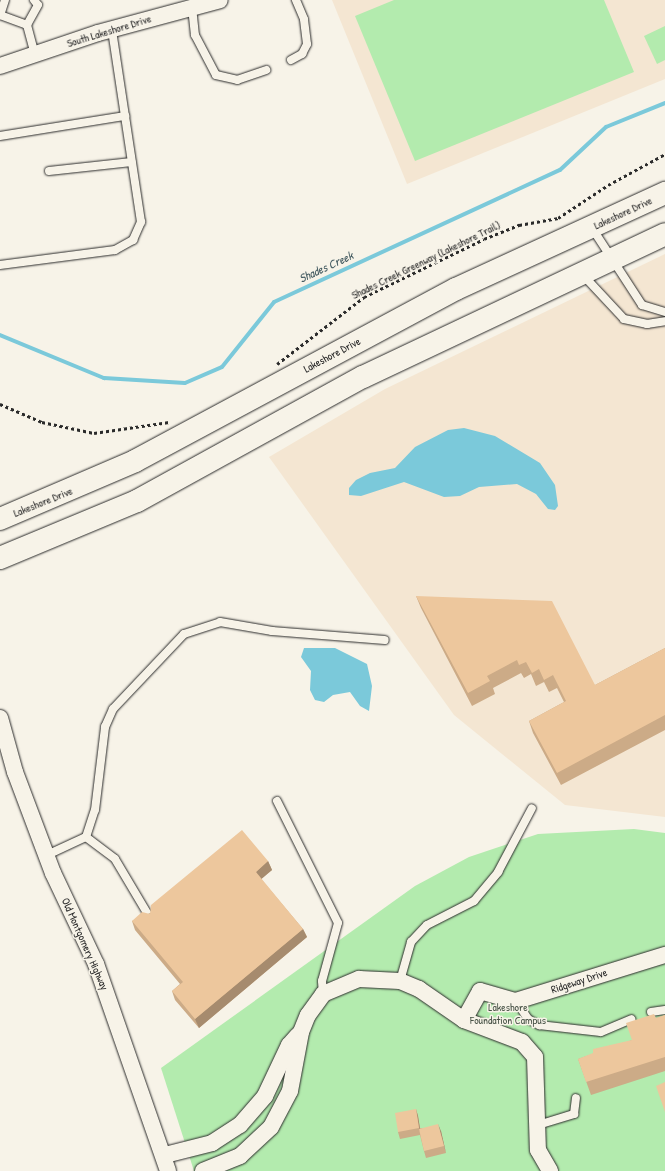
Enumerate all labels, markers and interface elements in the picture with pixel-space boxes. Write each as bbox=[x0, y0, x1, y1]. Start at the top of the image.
street label: South Lakeshore Drive bbox=[65, 12, 153, 50]
street label: Lakeshore Drive bbox=[592, 194, 654, 232]
street label: Shades Creek Greenway (Lakeshore Trail) bbox=[349, 218, 503, 302]
water label: Shades Creek bbox=[297, 248, 355, 286]
street label: Lakeshore Drive bbox=[301, 335, 363, 375]
street label: Lakeshore Drive bbox=[12, 484, 74, 520]
street label: Old Montgomery Highway bbox=[59, 896, 111, 992]
street label: Ridgeway Drive bbox=[549, 966, 609, 996]
park label: Lakeshore Foundation Campus bbox=[470, 1001, 546, 1027]

